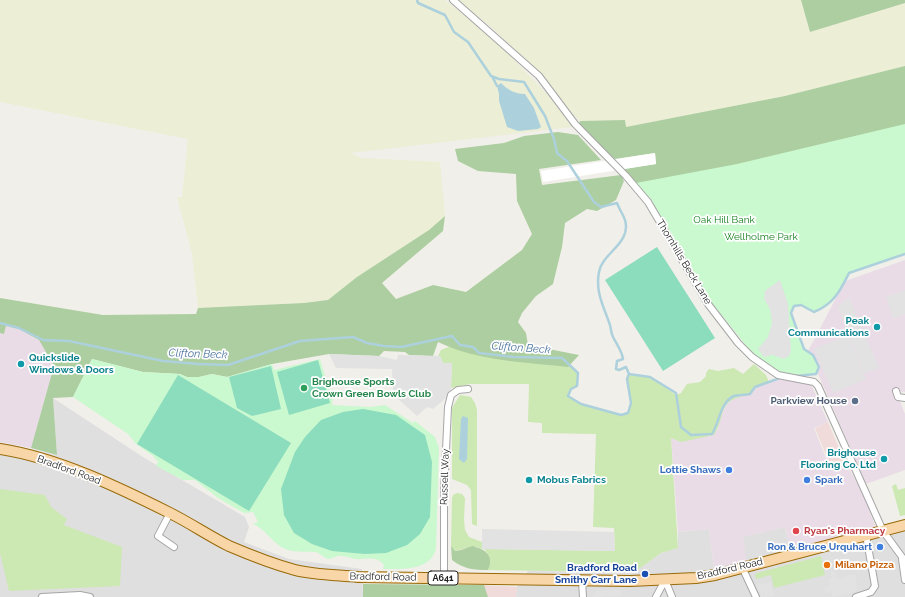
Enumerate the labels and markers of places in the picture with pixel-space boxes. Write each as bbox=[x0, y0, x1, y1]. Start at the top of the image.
place label: Peak Communications bbox=[788, 315, 869, 338]
marker: Peak Communications bbox=[872, 322, 882, 332]
place label: Quickslide Windows & Doors bbox=[29, 352, 114, 376]
marker: Quickslide Windows & Doors bbox=[16, 359, 26, 369]
place label: Brighouse Sports Crown Green Bowls Club bbox=[312, 376, 431, 400]
marker: Brighouse Sports Crown Green Bowls Club bbox=[299, 383, 309, 393]
place label: Parkview House bbox=[770, 395, 847, 407]
marker: Parkview House bbox=[850, 396, 860, 406]
place label: Brighouse Flooring Co. Ltd bbox=[800, 447, 876, 470]
marker: Brighouse Flooring Co. Ltd bbox=[879, 454, 889, 464]
place label: Lottie Shaws bbox=[660, 464, 721, 476]
marker: Lottie Shaws bbox=[724, 465, 734, 475]
place label: Mobus Fabrics bbox=[537, 474, 606, 486]
place label: Spark bbox=[815, 474, 843, 486]
marker: Mobus Fabrics bbox=[524, 475, 534, 485]
marker: Spark bbox=[802, 475, 812, 485]
place label: Ryan's Pharmacy bbox=[804, 525, 885, 537]
marker: Ryan's Pharmacy bbox=[791, 526, 801, 536]
place label: Ron & Bruce Urquhart bbox=[767, 541, 872, 553]
marker: Ron & Bruce Urquhart bbox=[875, 542, 885, 552]
place label: Milano Pizza bbox=[835, 559, 894, 571]
marker: Milano Pizza bbox=[822, 560, 832, 570]
place label: Bradford Road Smithy Carr Lane bbox=[555, 562, 637, 586]
marker: Bradford Road Smithy Carr Lane bbox=[640, 569, 650, 579]

